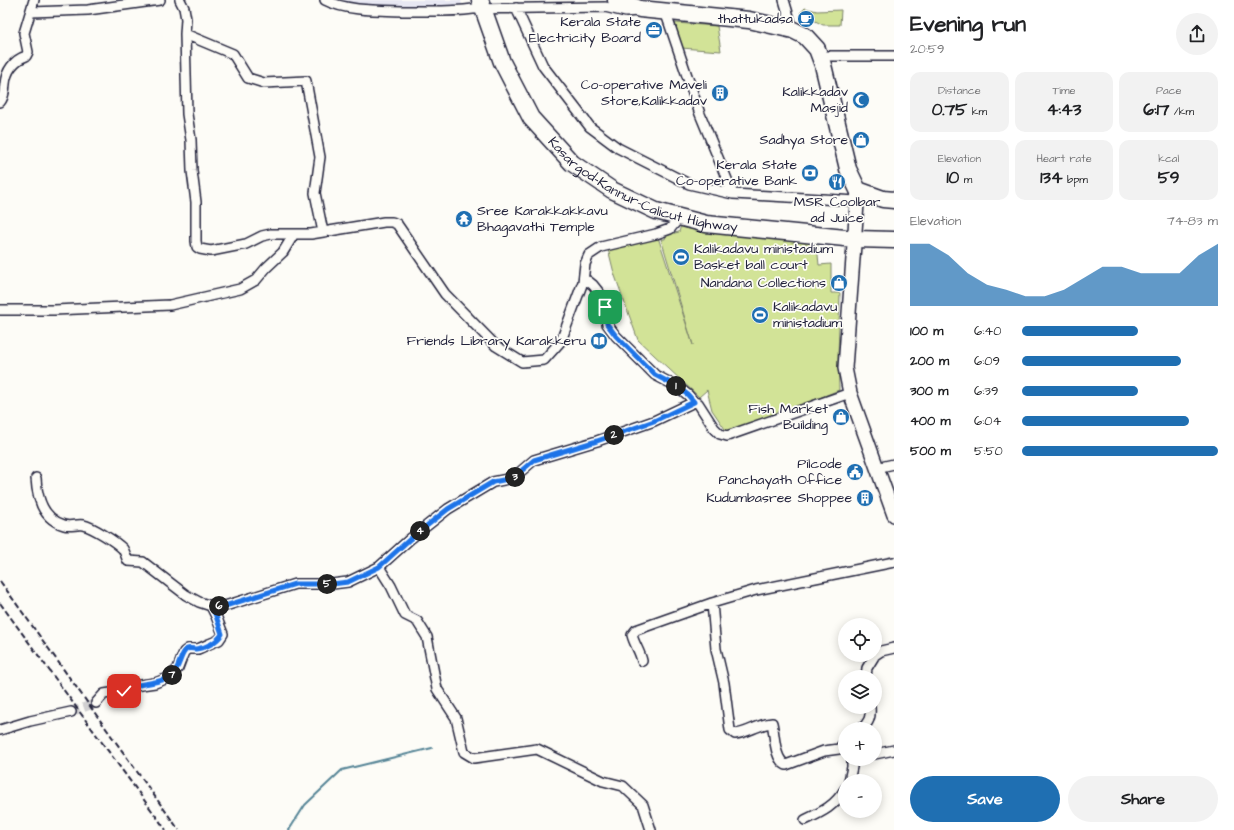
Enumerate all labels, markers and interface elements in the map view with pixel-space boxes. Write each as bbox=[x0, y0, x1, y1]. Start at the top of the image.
place label: thattukadsa bbox=[718, 9, 793, 29]
cafe icon: thattukadsa bbox=[796, 9, 816, 29]
text: Evening run bbox=[910, 9, 1026, 40]
place label: Kerala State Electricity Board bbox=[529, 12, 641, 48]
button: share bbox=[1176, 13, 1218, 55]
office icon: Kerala State Electricity Board bbox=[644, 20, 664, 40]
text: 20:59 bbox=[910, 40, 944, 58]
place label: Co-operative Maveli Store,Kalikkadav bbox=[581, 75, 708, 111]
place label: Kalikkadav Masjid bbox=[782, 82, 849, 118]
building icon: Co-operative Maveli Store,Kalikkadav bbox=[710, 83, 730, 103]
text: Distance bbox=[938, 83, 981, 98]
text: Time bbox=[1052, 83, 1076, 98]
text: Pace bbox=[1156, 83, 1181, 98]
mosque icon: Kalikkadav Masjid bbox=[851, 90, 871, 110]
text: 0.75 bbox=[932, 98, 967, 122]
text: 4:43 bbox=[1047, 98, 1081, 122]
text: 6:17 bbox=[1143, 98, 1169, 122]
text: km bbox=[967, 104, 987, 119]
text: /km bbox=[1169, 104, 1194, 119]
place label: Sadhya Store bbox=[760, 130, 848, 150]
shop icon: Sadhya Store bbox=[851, 130, 871, 150]
street label: Kasargod-Kannur-Calicut Highway bbox=[543, 133, 739, 237]
text: Elevation bbox=[938, 151, 981, 166]
text: Heart rate bbox=[1036, 151, 1092, 166]
text: kcal bbox=[1158, 151, 1179, 166]
place label: Kerala State Co-operative Bank bbox=[676, 155, 797, 191]
bank icon: Kerala State Co-operative Bank bbox=[800, 163, 820, 183]
text: 10 bbox=[946, 166, 959, 190]
text: 134 bbox=[1040, 166, 1063, 190]
text: 59 bbox=[1158, 166, 1180, 190]
restaurant icon: MSR Coolbar ad Juice bbox=[827, 172, 847, 192]
text: m bbox=[959, 172, 972, 187]
text: bpm bbox=[1063, 172, 1088, 187]
place label: MSR Coolbar ad Juice bbox=[794, 192, 881, 228]
place label: Sree Karakkakkavu Bhagavathi Temple bbox=[477, 201, 608, 237]
temple icon: Sree Karakkakkavu Bhagavathi Temple bbox=[454, 209, 474, 229]
text: Elevation bbox=[910, 212, 961, 230]
text: 74–83 m bbox=[1167, 212, 1218, 230]
place label: Kalikadavu ministadium Basket ball court bbox=[694, 239, 833, 275]
sports icon: Kalikadavu ministadium Basket ball court bbox=[671, 247, 691, 267]
place label: Nandana Collections bbox=[701, 273, 826, 293]
shop icon: Nandana Collections bbox=[829, 273, 849, 293]
pin bbox=[588, 290, 622, 324]
icon: arrive bbox=[594, 296, 616, 318]
place label: Kalikadavu ministadium bbox=[773, 297, 842, 333]
sports icon: Kalikadavu ministadium bbox=[750, 305, 770, 325]
text: 100 m bbox=[910, 322, 943, 340]
text: 6:40 bbox=[974, 322, 1001, 340]
place label: Friends Library Karakkeru bbox=[406, 331, 586, 351]
library icon: Friends Library Karakkeru bbox=[589, 331, 609, 351]
text: 200 m bbox=[910, 352, 949, 370]
text: 6:09 bbox=[974, 352, 1000, 370]
pin: 1 bbox=[666, 376, 686, 396]
text: 1 bbox=[675, 378, 677, 393]
text: 300 m bbox=[910, 382, 948, 400]
text: 6:39 bbox=[974, 382, 998, 400]
place label: Fish Market Building bbox=[748, 399, 828, 435]
shop icon: Fish Market Building bbox=[831, 407, 851, 427]
text: 400 m bbox=[910, 412, 951, 430]
text: 6:04 bbox=[974, 412, 1001, 430]
pin: 2 bbox=[604, 425, 624, 445]
text: 2 bbox=[611, 427, 617, 442]
text: 500 m bbox=[910, 442, 951, 460]
text: 5:50 bbox=[974, 442, 1003, 460]
place label: Pilcode Panchayath Office bbox=[718, 454, 842, 490]
public building icon: Pilcode Panchayath Office bbox=[845, 462, 865, 482]
pin: 3 bbox=[505, 467, 525, 487]
text: 3 bbox=[512, 469, 518, 484]
place label: Kudumbasree Shoppee bbox=[706, 488, 852, 508]
building icon: Kudumbasree Shoppee bbox=[855, 488, 875, 508]
pin: 4 bbox=[410, 521, 430, 541]
text: 4 bbox=[416, 523, 424, 538]
pin: 5 bbox=[317, 574, 337, 594]
text: 5 bbox=[323, 576, 331, 591]
pin: 6 bbox=[209, 596, 229, 616]
text: 6 bbox=[216, 598, 222, 613]
map controls bbox=[838, 618, 882, 818]
button: locate bbox=[838, 618, 882, 662]
pin: 7 bbox=[162, 665, 182, 685]
text: 7 bbox=[169, 667, 175, 682]
button: layers bbox=[838, 670, 882, 714]
pin bbox=[107, 674, 141, 708]
icon: check bbox=[113, 680, 135, 702]
button: + bbox=[838, 722, 882, 766]
button: − bbox=[838, 774, 882, 818]
button: Save bbox=[910, 776, 1060, 822]
button: Share bbox=[1068, 776, 1218, 822]

